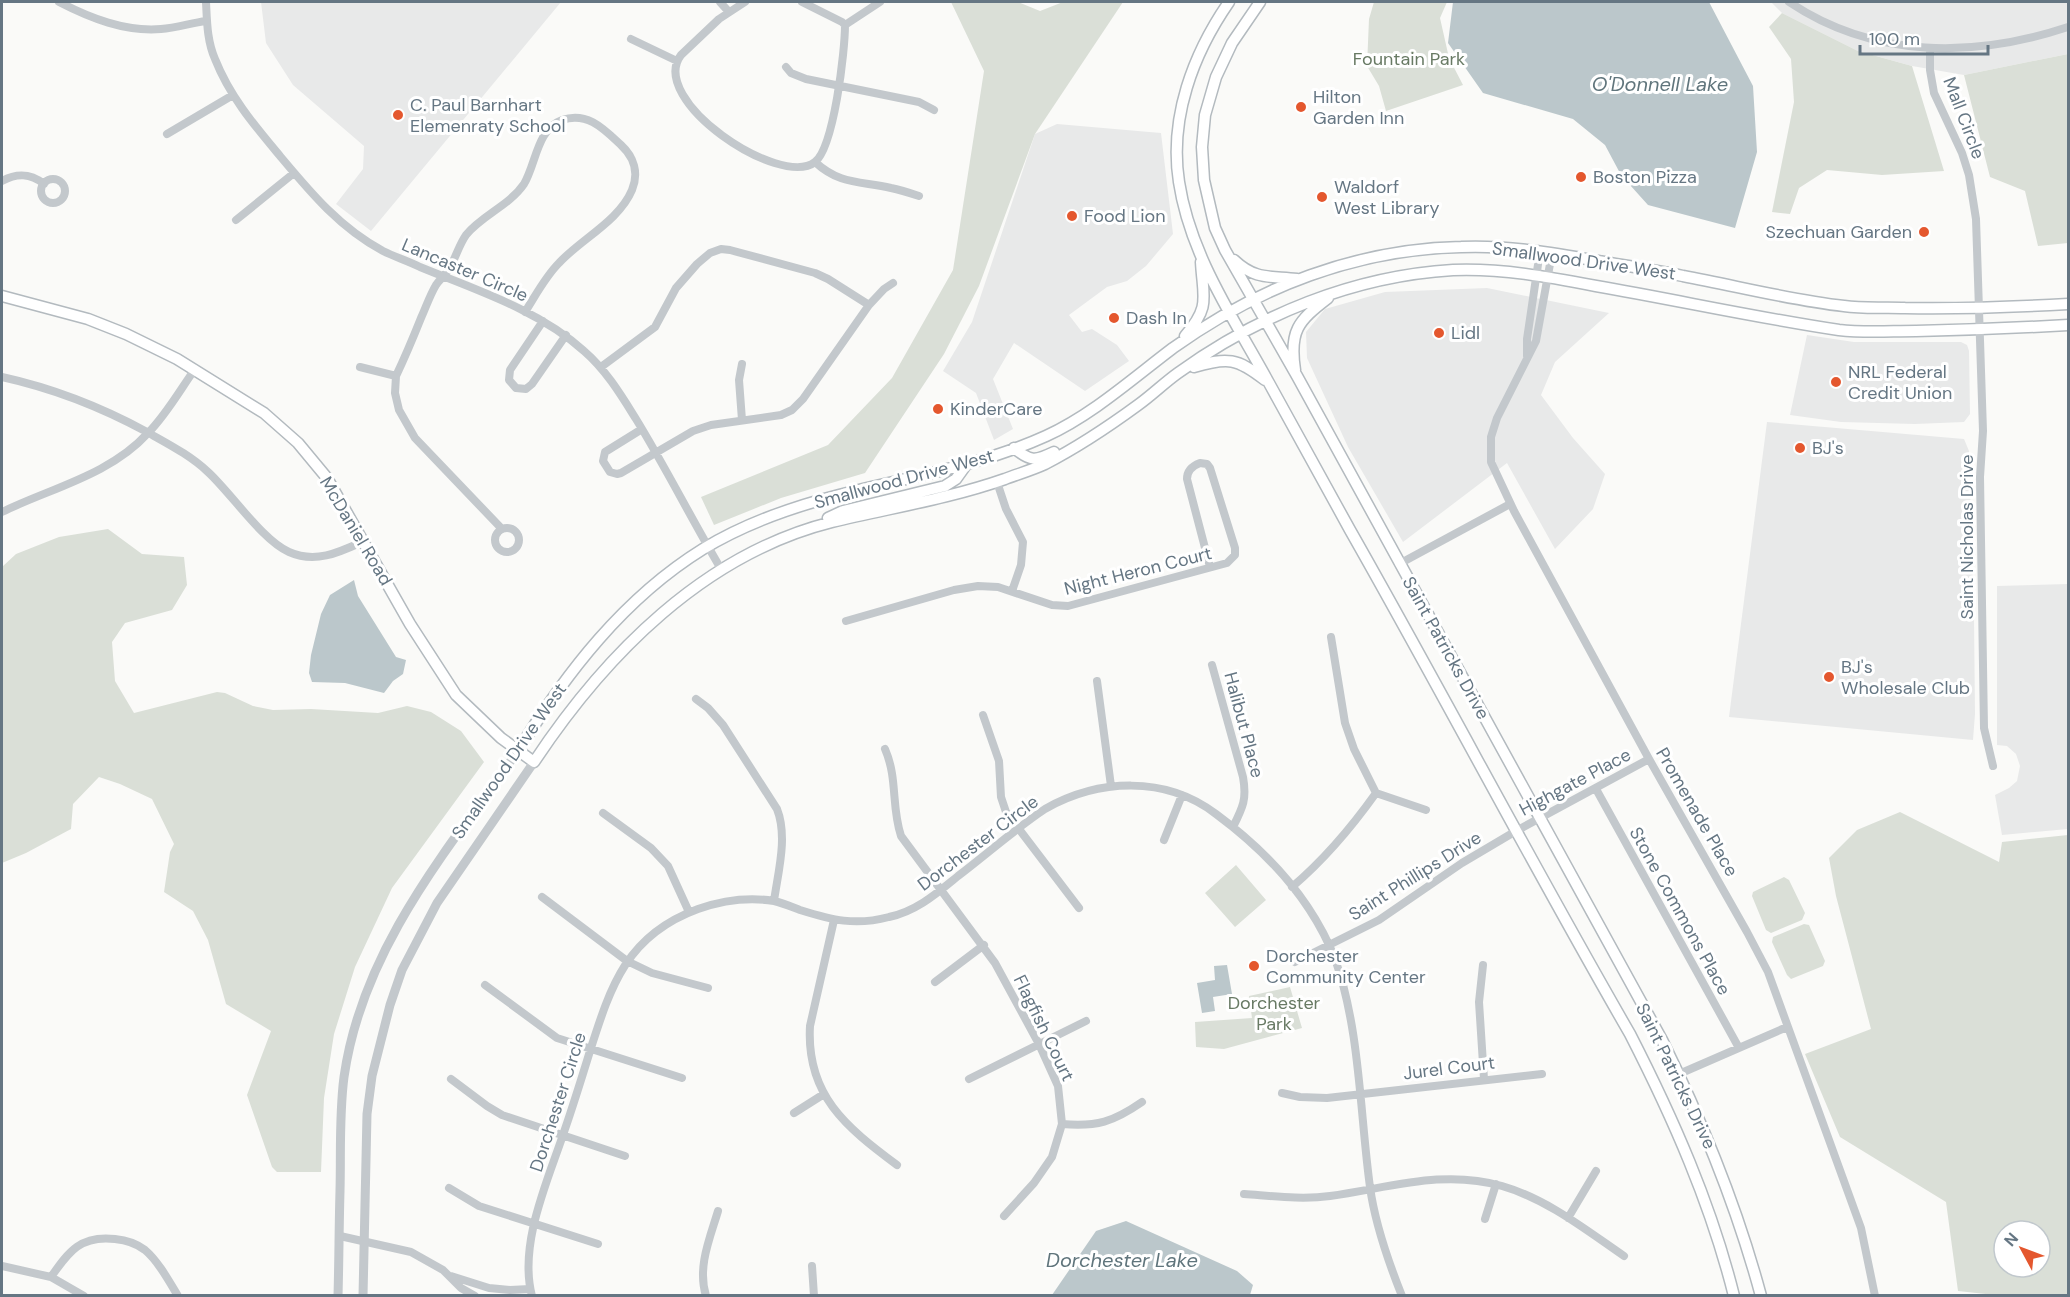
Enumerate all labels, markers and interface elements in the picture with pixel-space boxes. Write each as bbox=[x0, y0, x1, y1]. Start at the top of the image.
scale bar bbox=[1860, 18, 1988, 56]
text: 100 m bbox=[1869, 27, 1920, 51]
park label: Fountain Park bbox=[1353, 47, 1465, 71]
water label: O'Donnell Lake bbox=[1592, 71, 1728, 97]
street label: Mall Circle bbox=[1937, 74, 1991, 162]
place label: Hilton Garden Inn bbox=[1313, 85, 1404, 130]
place label: C. Paul Barnhart Elemenraty School bbox=[410, 93, 566, 138]
marker: Hilton Garden Inn bbox=[1294, 100, 1308, 114]
marker: C. Paul Barnhart Elemenraty School bbox=[391, 108, 405, 122]
place label: Boston Pizza bbox=[1593, 165, 1697, 189]
marker: Boston Pizza bbox=[1574, 170, 1588, 184]
place label: Waldorf West Library bbox=[1334, 175, 1439, 220]
marker: Waldorf West Library bbox=[1315, 190, 1329, 204]
place label: Food Lion bbox=[1084, 204, 1166, 228]
marker: Food Lion bbox=[1065, 209, 1079, 223]
place label: Szechuan Garden bbox=[1766, 220, 1912, 244]
marker: Szechuan Garden bbox=[1917, 225, 1931, 239]
street label: Lancaster Circle bbox=[398, 233, 532, 307]
street label: Smallwood Drive West bbox=[1491, 236, 1677, 286]
place label: Dash In bbox=[1126, 306, 1187, 330]
marker: Dash In bbox=[1107, 311, 1121, 325]
place label: Lidl bbox=[1451, 321, 1480, 345]
marker: Lidl bbox=[1432, 326, 1446, 340]
place label: NRL Federal Credit Union bbox=[1848, 360, 1952, 405]
marker: NRL Federal Credit Union bbox=[1829, 375, 1843, 389]
place label: KinderCare bbox=[950, 397, 1043, 421]
marker: KinderCare bbox=[931, 402, 945, 416]
place label: BJ's bbox=[1812, 436, 1844, 460]
marker: BJ's bbox=[1793, 441, 1807, 455]
street label: Smallwood Drive West bbox=[812, 443, 996, 515]
street label: Saint Nicholas Drive bbox=[1955, 454, 1979, 620]
street label: McDaniel Road bbox=[314, 472, 398, 590]
street label: Night Heron Court bbox=[1062, 541, 1214, 601]
street label: Saint Patricks Drive bbox=[1397, 572, 1495, 724]
place label: BJ's Wholesale Club bbox=[1841, 655, 1970, 700]
street label: Halibut Place bbox=[1218, 669, 1270, 781]
marker: BJ's Wholesale Club bbox=[1822, 670, 1836, 684]
street label: Smallwood Drive West bbox=[446, 678, 572, 844]
street label: Highgate Place bbox=[1515, 742, 1635, 822]
street label: Promenade Place bbox=[1650, 743, 1744, 881]
street label: Dorchester Circle bbox=[913, 790, 1043, 896]
street label: Stone Commons Place bbox=[1624, 823, 1736, 999]
street label: Saint Phillips Drive bbox=[1344, 826, 1486, 926]
place label: Dorchester Community Center bbox=[1266, 944, 1426, 989]
marker: Dorchester Community Center bbox=[1247, 959, 1261, 973]
street label: Flagfish Court bbox=[1008, 971, 1080, 1085]
park label: Dorchester Park bbox=[1228, 991, 1321, 1036]
street label: Saint Patricks Drive bbox=[1630, 999, 1722, 1153]
street label: Dorchester Circle bbox=[524, 1029, 592, 1175]
street label: Jurel Court bbox=[1402, 1050, 1496, 1086]
north arrow bbox=[1992, 1219, 2052, 1279]
text: N bbox=[1999, 1228, 2023, 1251]
water label: Dorchester Lake bbox=[1046, 1247, 1198, 1273]

